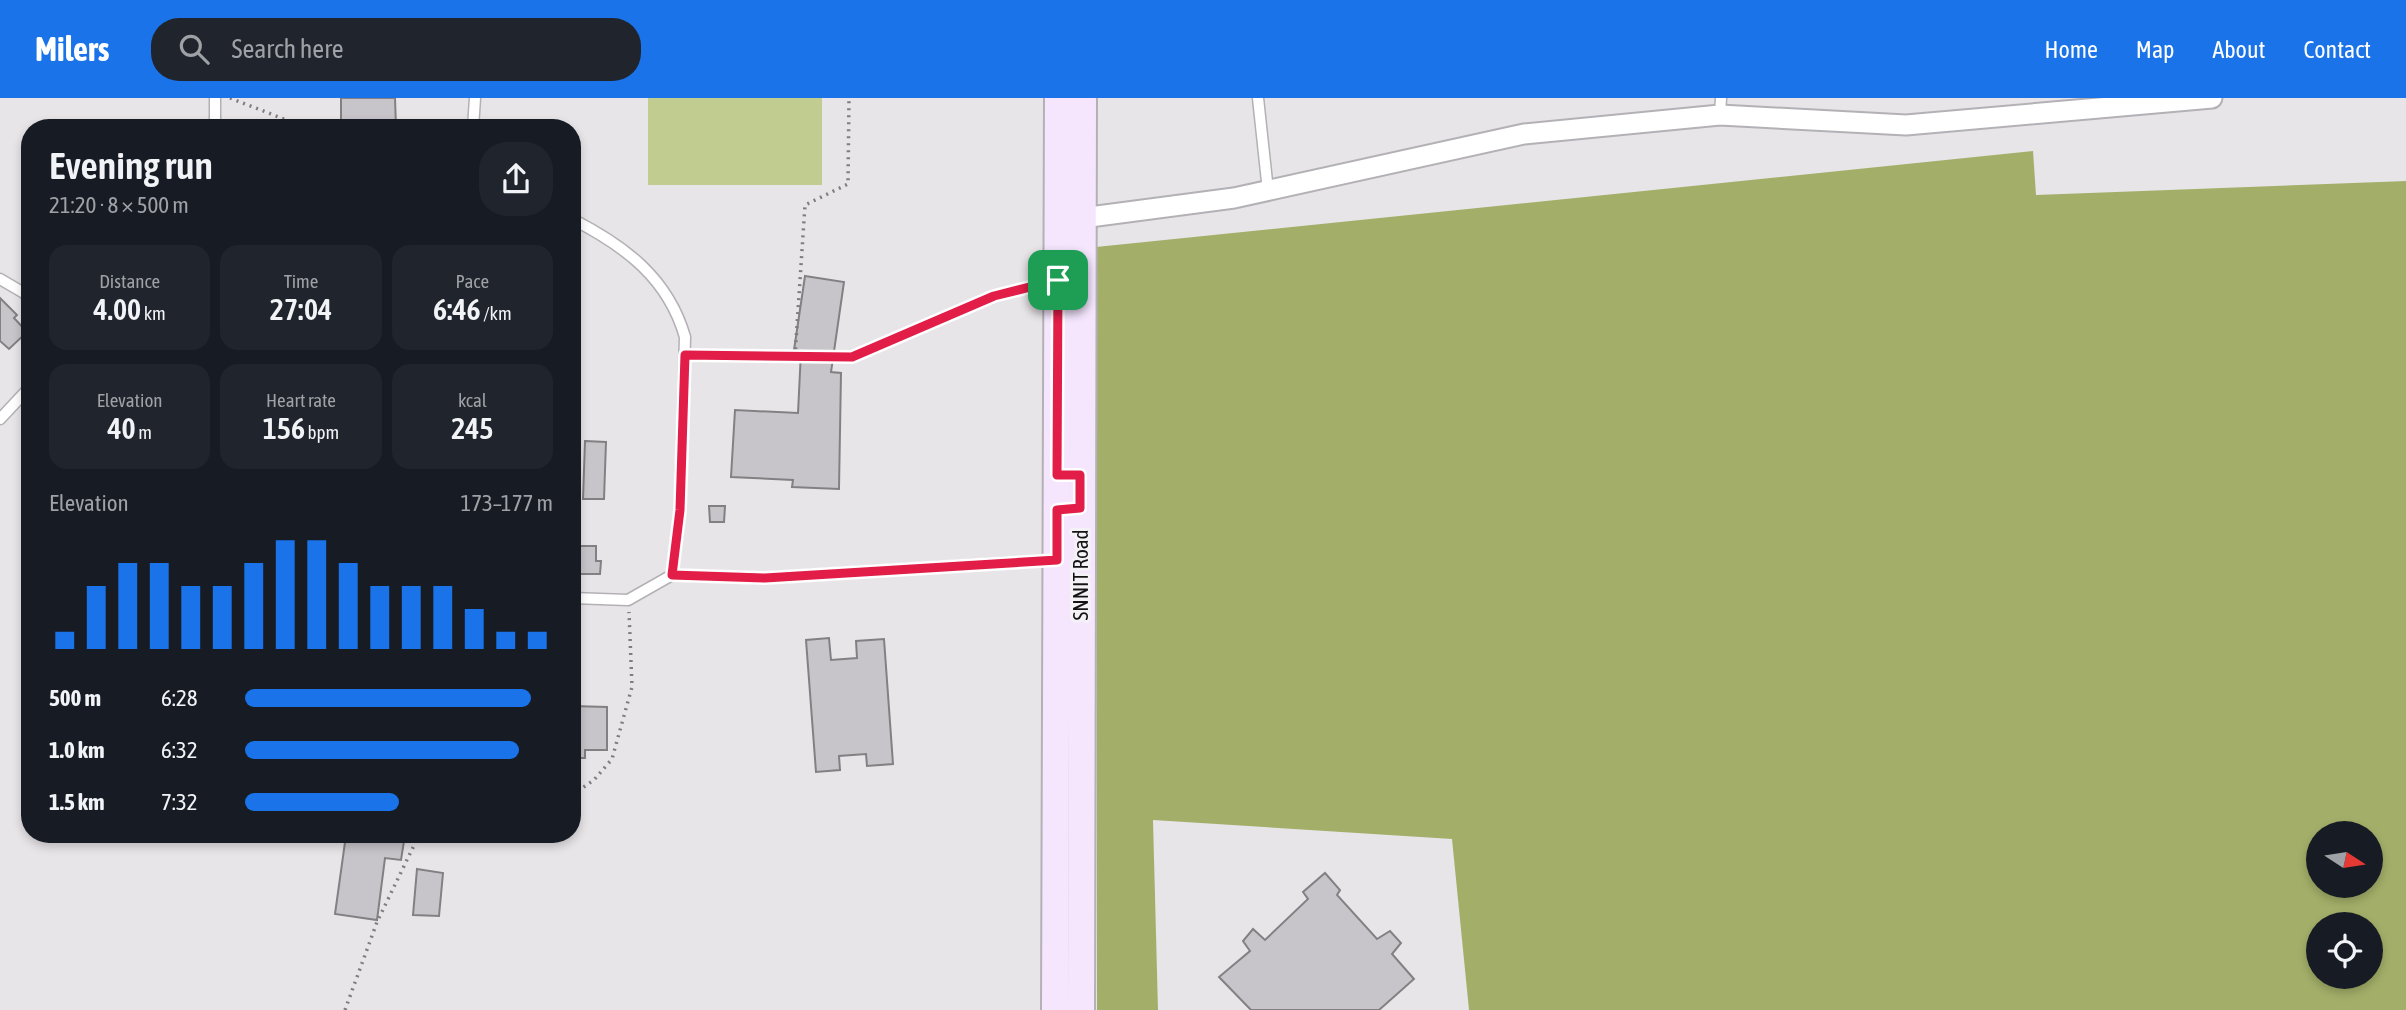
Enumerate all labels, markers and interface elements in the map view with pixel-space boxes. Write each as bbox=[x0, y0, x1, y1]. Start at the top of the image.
search box bbox=[151, 18, 641, 81]
text: Milers bbox=[35, 30, 109, 68]
icon: search bbox=[175, 30, 213, 68]
text: Search here bbox=[231, 34, 344, 64]
text: Home bbox=[2044, 36, 2098, 63]
text: Map bbox=[2136, 36, 2174, 63]
text: About bbox=[2212, 36, 2265, 63]
text: Contact bbox=[2303, 36, 2371, 63]
button: share bbox=[479, 142, 553, 216]
text: Evening run bbox=[49, 144, 213, 187]
text: 21:20 · 8 × 500 m bbox=[49, 192, 189, 218]
pin bbox=[1028, 250, 1088, 310]
icon: arrive bbox=[1039, 261, 1077, 299]
text: Distance bbox=[99, 270, 160, 292]
text: Time bbox=[284, 270, 318, 292]
text: Pace bbox=[456, 270, 489, 292]
text: 4.00 bbox=[94, 292, 141, 326]
text: 27:04 bbox=[270, 292, 332, 326]
text: 6:46 bbox=[433, 292, 481, 326]
text: km bbox=[141, 302, 166, 324]
text: /km bbox=[481, 302, 512, 324]
text: Elevation bbox=[97, 389, 163, 411]
text: Heart rate bbox=[266, 389, 336, 411]
text: kcal bbox=[458, 389, 487, 411]
text: 40 bbox=[107, 411, 136, 445]
text: 156 bbox=[263, 411, 305, 445]
text: 245 bbox=[451, 411, 493, 445]
text: m bbox=[136, 421, 152, 443]
text: bpm bbox=[305, 421, 339, 443]
text: Elevation bbox=[49, 490, 129, 516]
text: 173–177 m bbox=[460, 490, 553, 516]
street label: SNNIT Road bbox=[1068, 529, 1092, 621]
text: 500 m bbox=[49, 685, 101, 711]
text: 6:28 bbox=[161, 685, 198, 711]
text: 1.0 km bbox=[49, 737, 105, 763]
text: 6:32 bbox=[161, 737, 198, 763]
text: 1.5 km bbox=[49, 789, 105, 815]
text: 7:32 bbox=[161, 789, 198, 815]
north arrow bbox=[2306, 821, 2384, 898]
map controls bbox=[2306, 821, 2383, 989]
button: locate bbox=[2306, 912, 2383, 989]

